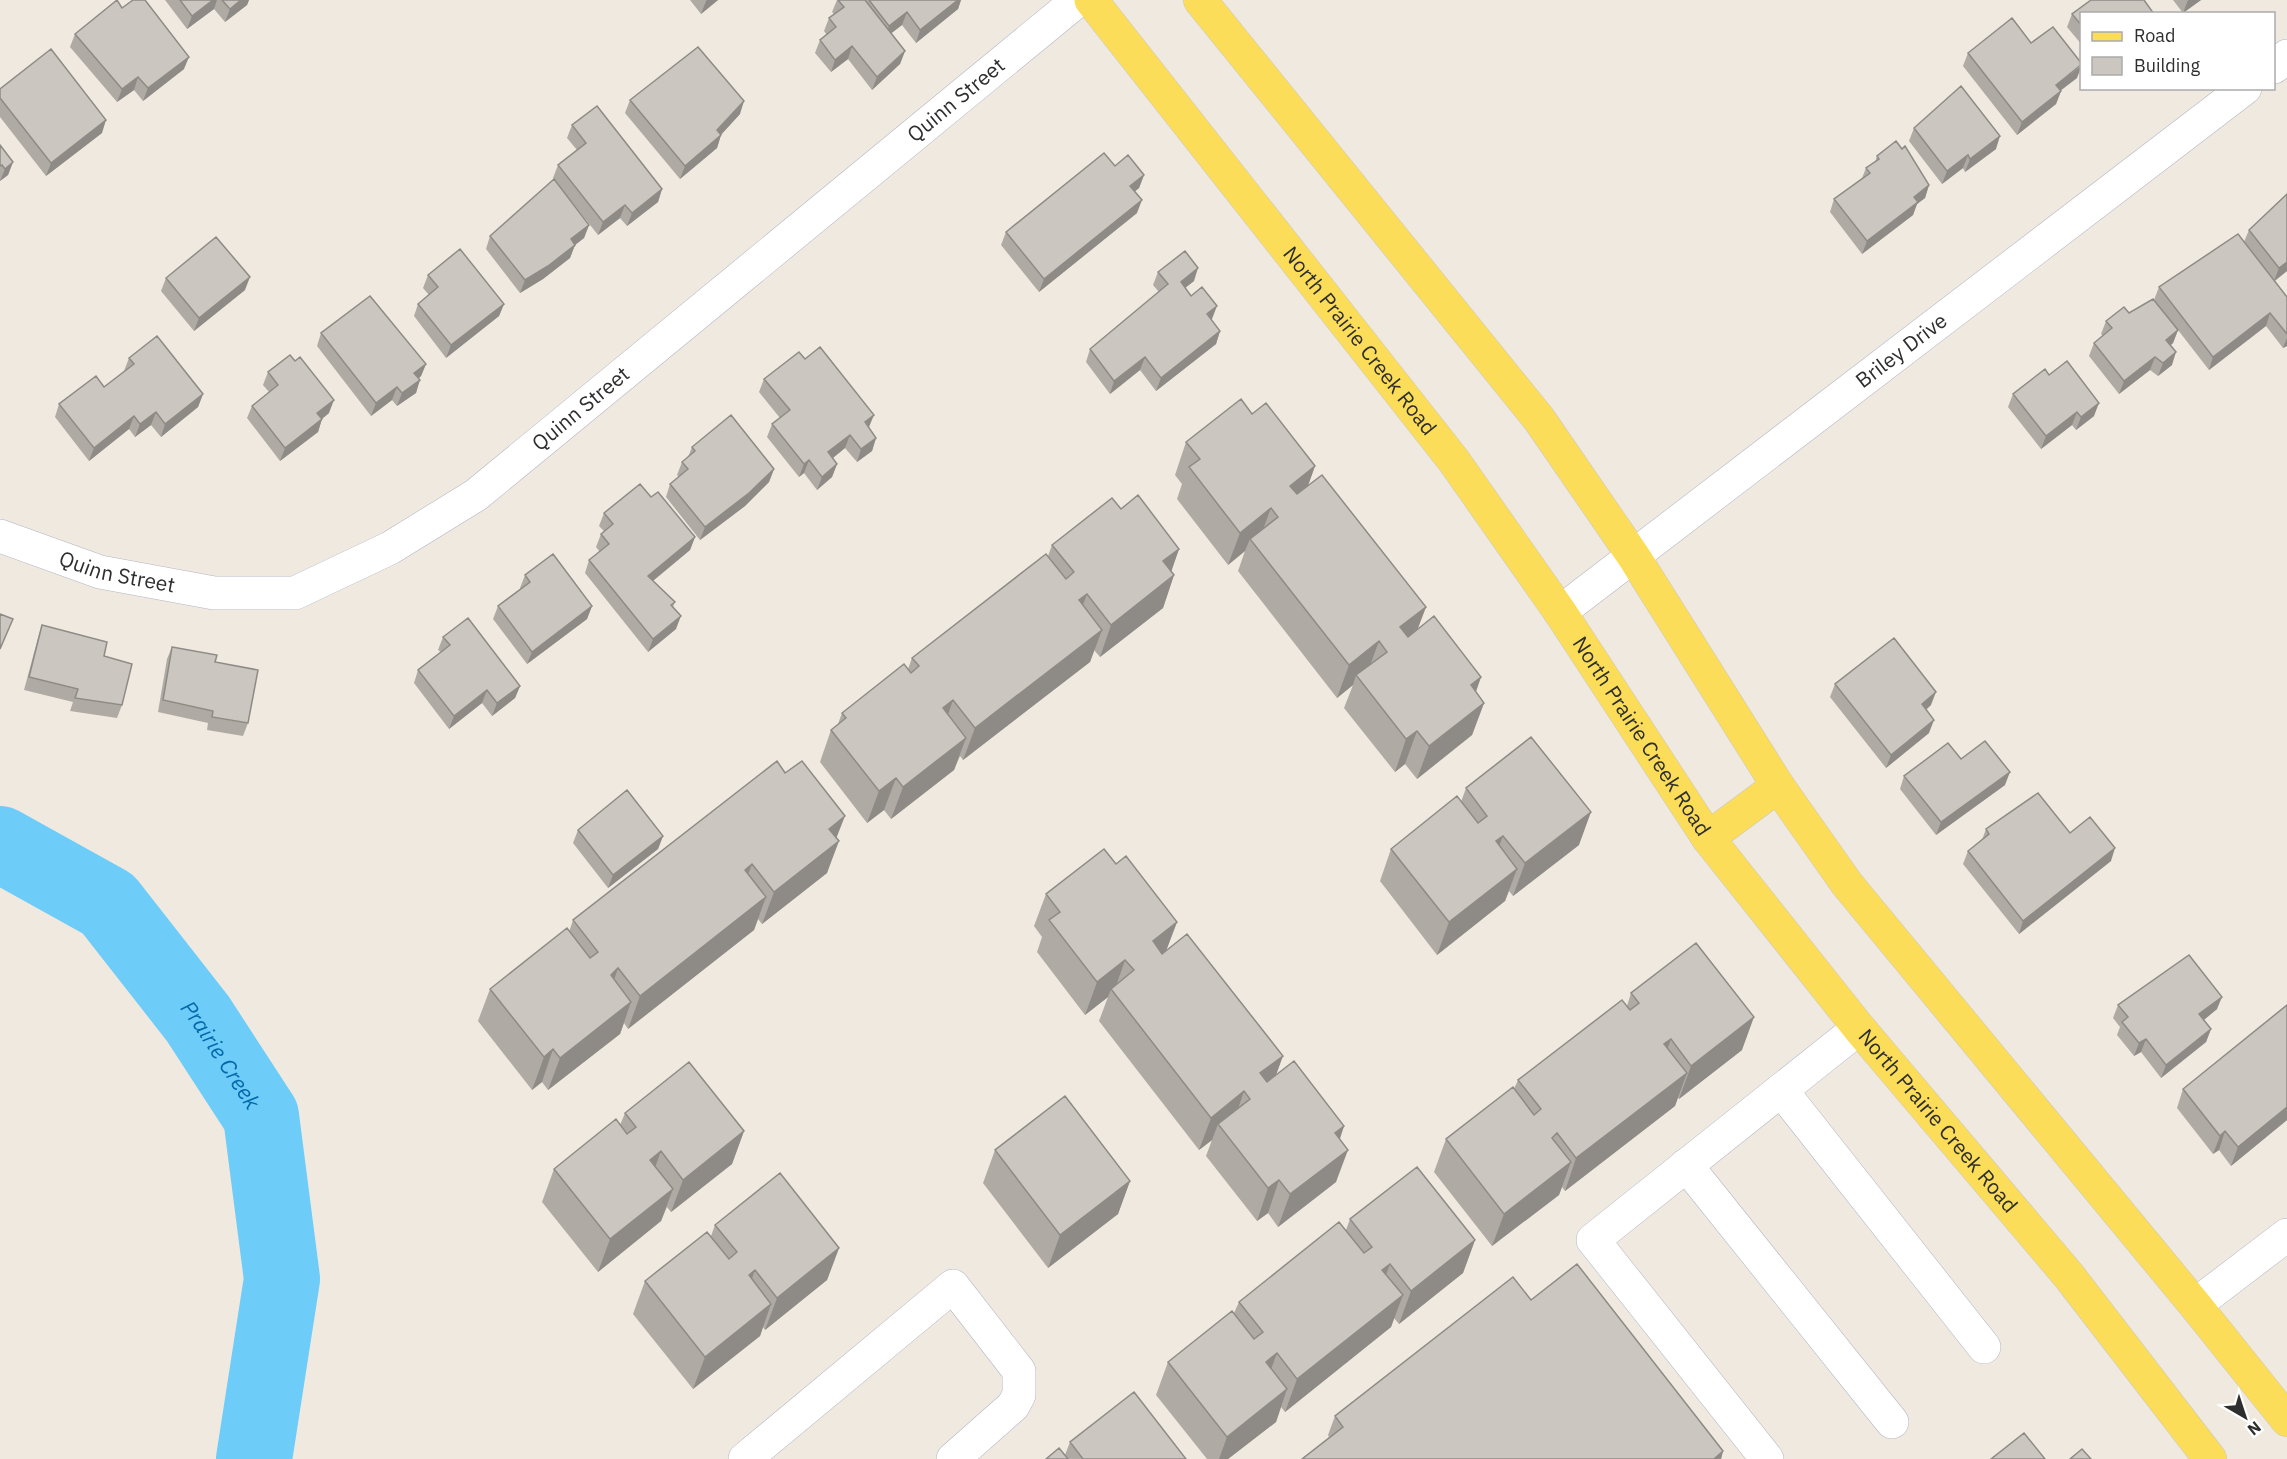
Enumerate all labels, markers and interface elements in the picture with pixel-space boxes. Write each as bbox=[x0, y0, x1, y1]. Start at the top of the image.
legend bbox=[2080, 12, 2275, 90]
text: Road bbox=[2134, 24, 2175, 47]
street label: Quinn Street bbox=[901, 51, 1010, 148]
text: Building bbox=[2134, 54, 2201, 77]
street label: North Prairie Creek Road bbox=[1277, 240, 1443, 440]
street label: Briley Drive bbox=[1850, 306, 1952, 394]
street label: Quinn Street bbox=[525, 360, 635, 457]
street label: Quinn Street bbox=[56, 543, 177, 599]
street label: North Prairie Creek Road bbox=[1567, 631, 1718, 841]
water label: Prairie Creek bbox=[175, 994, 268, 1115]
street label: North Prairie Creek Road bbox=[1853, 1022, 2024, 1218]
north arrow bbox=[2215, 1387, 2275, 1447]
text: N bbox=[2244, 1417, 2265, 1440]

